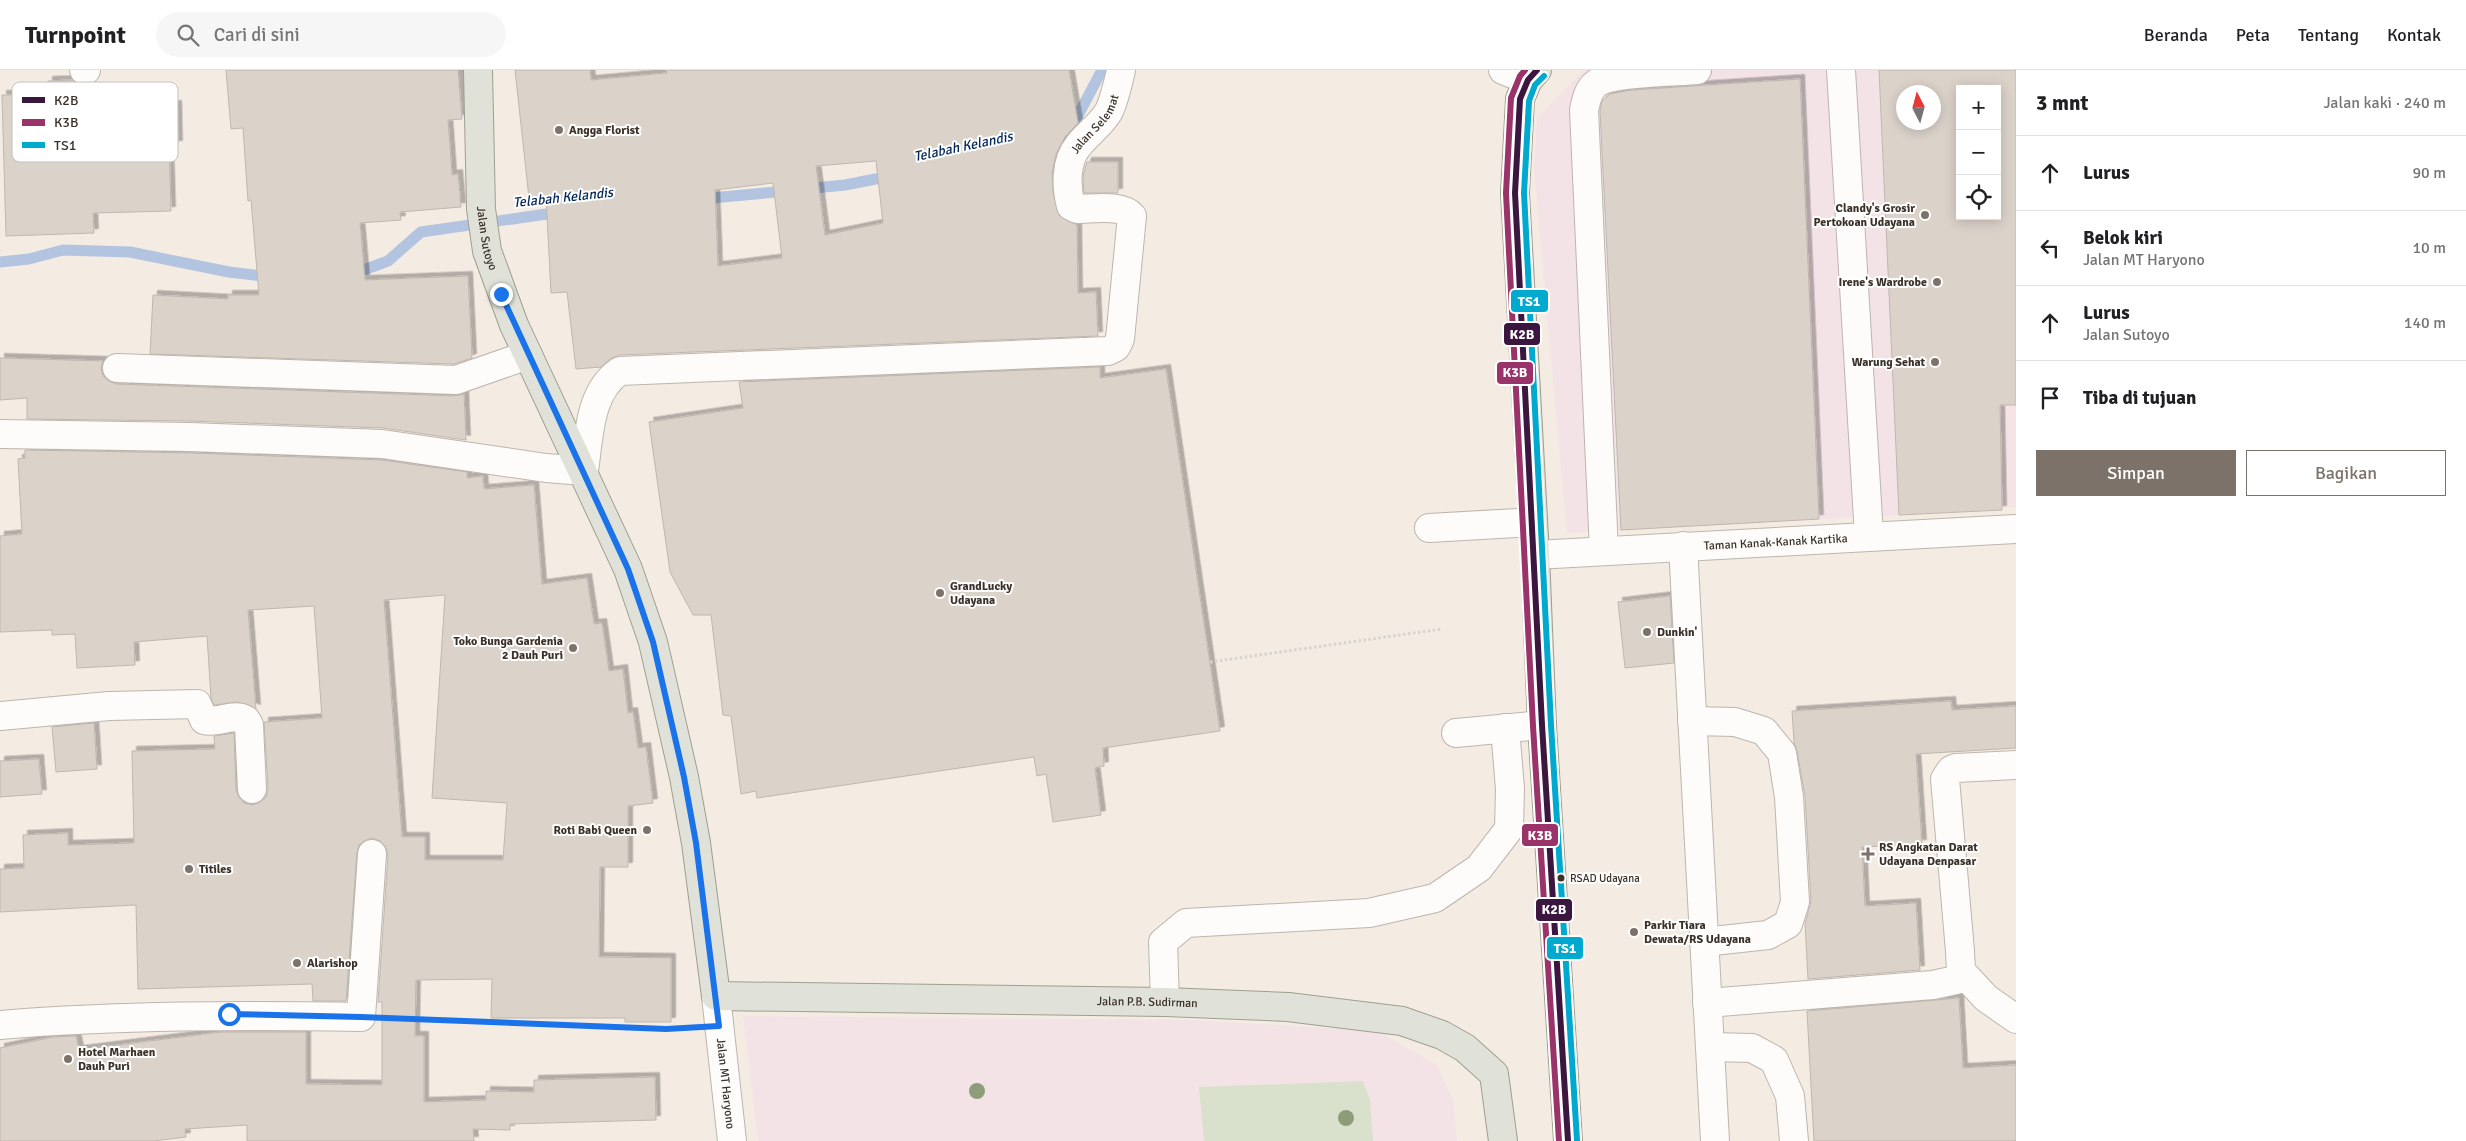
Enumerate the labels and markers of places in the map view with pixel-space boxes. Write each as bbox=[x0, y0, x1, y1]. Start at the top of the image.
place label: Angga Florist bbox=[569, 123, 640, 138]
marker: Angga Florist bbox=[553, 124, 565, 136]
place label: Clandy's Grosir Pertokoan Udayana bbox=[1813, 201, 1915, 230]
marker: Clandy's Grosir Pertokoan Udayana bbox=[1919, 209, 1931, 221]
place label: Irene's Wardrobe bbox=[1838, 275, 1927, 290]
marker: Irene's Wardrobe bbox=[1931, 276, 1943, 288]
place label: Warung Sehat bbox=[1852, 355, 1925, 370]
marker: Warung Sehat bbox=[1929, 356, 1941, 368]
place label: GrandLucky Udayana bbox=[950, 579, 1012, 608]
marker: GrandLucky Udayana bbox=[934, 587, 946, 599]
place label: Dunkin' bbox=[1657, 625, 1698, 640]
marker: Dunkin' bbox=[1641, 626, 1653, 638]
place label: Toko Bunga Gardenia 2 Dauh Puri bbox=[454, 634, 563, 663]
marker: Toko Bunga Gardenia 2 Dauh Puri bbox=[567, 642, 579, 654]
place label: Roti Babi Queen bbox=[554, 823, 637, 838]
marker: Roti Babi Queen bbox=[641, 824, 653, 836]
place label: RS Angkatan Darat Udayana Denpasar bbox=[1879, 840, 1978, 869]
marker: RS Angkatan Darat Udayana Denpasar bbox=[1861, 847, 1875, 861]
place label: Titiles bbox=[199, 862, 232, 877]
marker: Titiles bbox=[183, 863, 195, 875]
place label: RSAD Udayana bbox=[1570, 872, 1640, 885]
marker: RSAD Udayana bbox=[1556, 873, 1566, 883]
place label: Parkir Tiara Dewata/RS Udayana bbox=[1644, 918, 1751, 947]
marker: Parkir Tiara Dewata/RS Udayana bbox=[1628, 926, 1640, 938]
place label: Alarishop bbox=[307, 956, 358, 971]
marker: Alarishop bbox=[291, 957, 303, 969]
place label: Hotel Marhaen Dauh Puri bbox=[78, 1045, 156, 1074]
marker: Hotel Marhaen Dauh Puri bbox=[62, 1053, 74, 1065]

